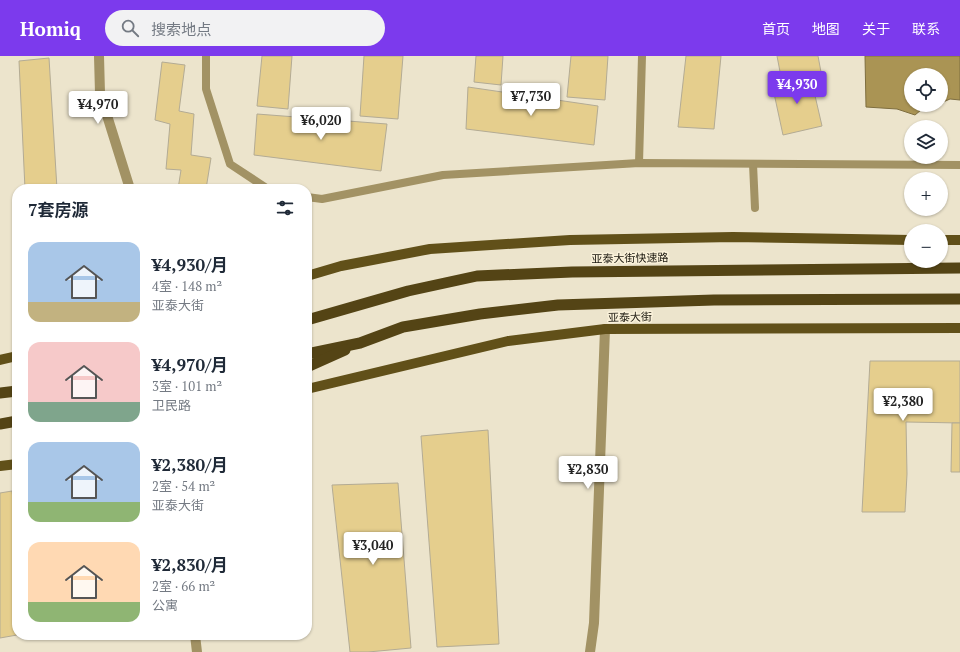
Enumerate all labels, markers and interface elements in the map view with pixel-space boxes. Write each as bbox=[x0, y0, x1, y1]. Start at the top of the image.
search box bbox=[105, 10, 385, 46]
text: Homiq bbox=[20, 16, 81, 41]
icon: search bbox=[119, 17, 141, 39]
text: 搜索地点 bbox=[151, 19, 211, 39]
text: 首页 bbox=[762, 19, 790, 38]
text: 地图 bbox=[812, 19, 840, 38]
text: 关于 bbox=[862, 19, 890, 38]
text: 联系 bbox=[912, 19, 940, 38]
map controls bbox=[904, 68, 948, 268]
button: locate bbox=[904, 68, 948, 112]
pin: ¥4,930 bbox=[764, 71, 830, 105]
text: ¥4,930 bbox=[777, 75, 817, 93]
pin: ¥7,730 bbox=[498, 83, 564, 117]
text: ¥7,730 bbox=[511, 87, 551, 105]
pin: ¥4,970 bbox=[65, 91, 131, 125]
text: ¥4,970 bbox=[78, 95, 118, 113]
pin: ¥6,020 bbox=[288, 107, 354, 141]
text: ¥6,020 bbox=[301, 111, 341, 129]
button: layers bbox=[904, 120, 948, 164]
button: + bbox=[904, 172, 948, 216]
icon: filters bbox=[274, 197, 296, 219]
text: 7套房源 bbox=[28, 198, 89, 221]
button: − bbox=[904, 224, 948, 268]
street label: 亚泰大街快速路 bbox=[591, 250, 669, 266]
text: ¥4,930/月 bbox=[152, 253, 228, 276]
icon: home bbox=[60, 258, 108, 306]
text: 4室 · 148 m² bbox=[152, 277, 222, 295]
text: 亚泰大街 bbox=[152, 296, 204, 314]
street label: 亚泰大街 bbox=[608, 310, 652, 324]
text: ¥4,970/月 bbox=[152, 353, 228, 376]
icon: home bbox=[60, 358, 108, 406]
text: 3室 · 101 m² bbox=[152, 377, 222, 395]
pin: ¥2,380 bbox=[870, 388, 936, 422]
text: ¥2,380 bbox=[883, 392, 923, 410]
text: 卫民路 bbox=[152, 396, 191, 414]
text: ¥2,380/月 bbox=[152, 453, 228, 476]
pin: ¥2,830 bbox=[555, 456, 621, 490]
icon: home bbox=[60, 458, 108, 506]
text: ¥2,830 bbox=[568, 460, 608, 478]
text: 2室 · 54 m² bbox=[152, 477, 215, 495]
text: 亚泰大街 bbox=[152, 496, 204, 514]
pin: ¥3,040 bbox=[340, 532, 406, 566]
text: ¥3,040 bbox=[353, 536, 393, 554]
text: ¥2,830/月 bbox=[152, 553, 228, 576]
icon: home bbox=[60, 558, 108, 606]
text: 2室 · 66 m² bbox=[152, 577, 215, 595]
text: 公寓 bbox=[152, 596, 178, 614]

